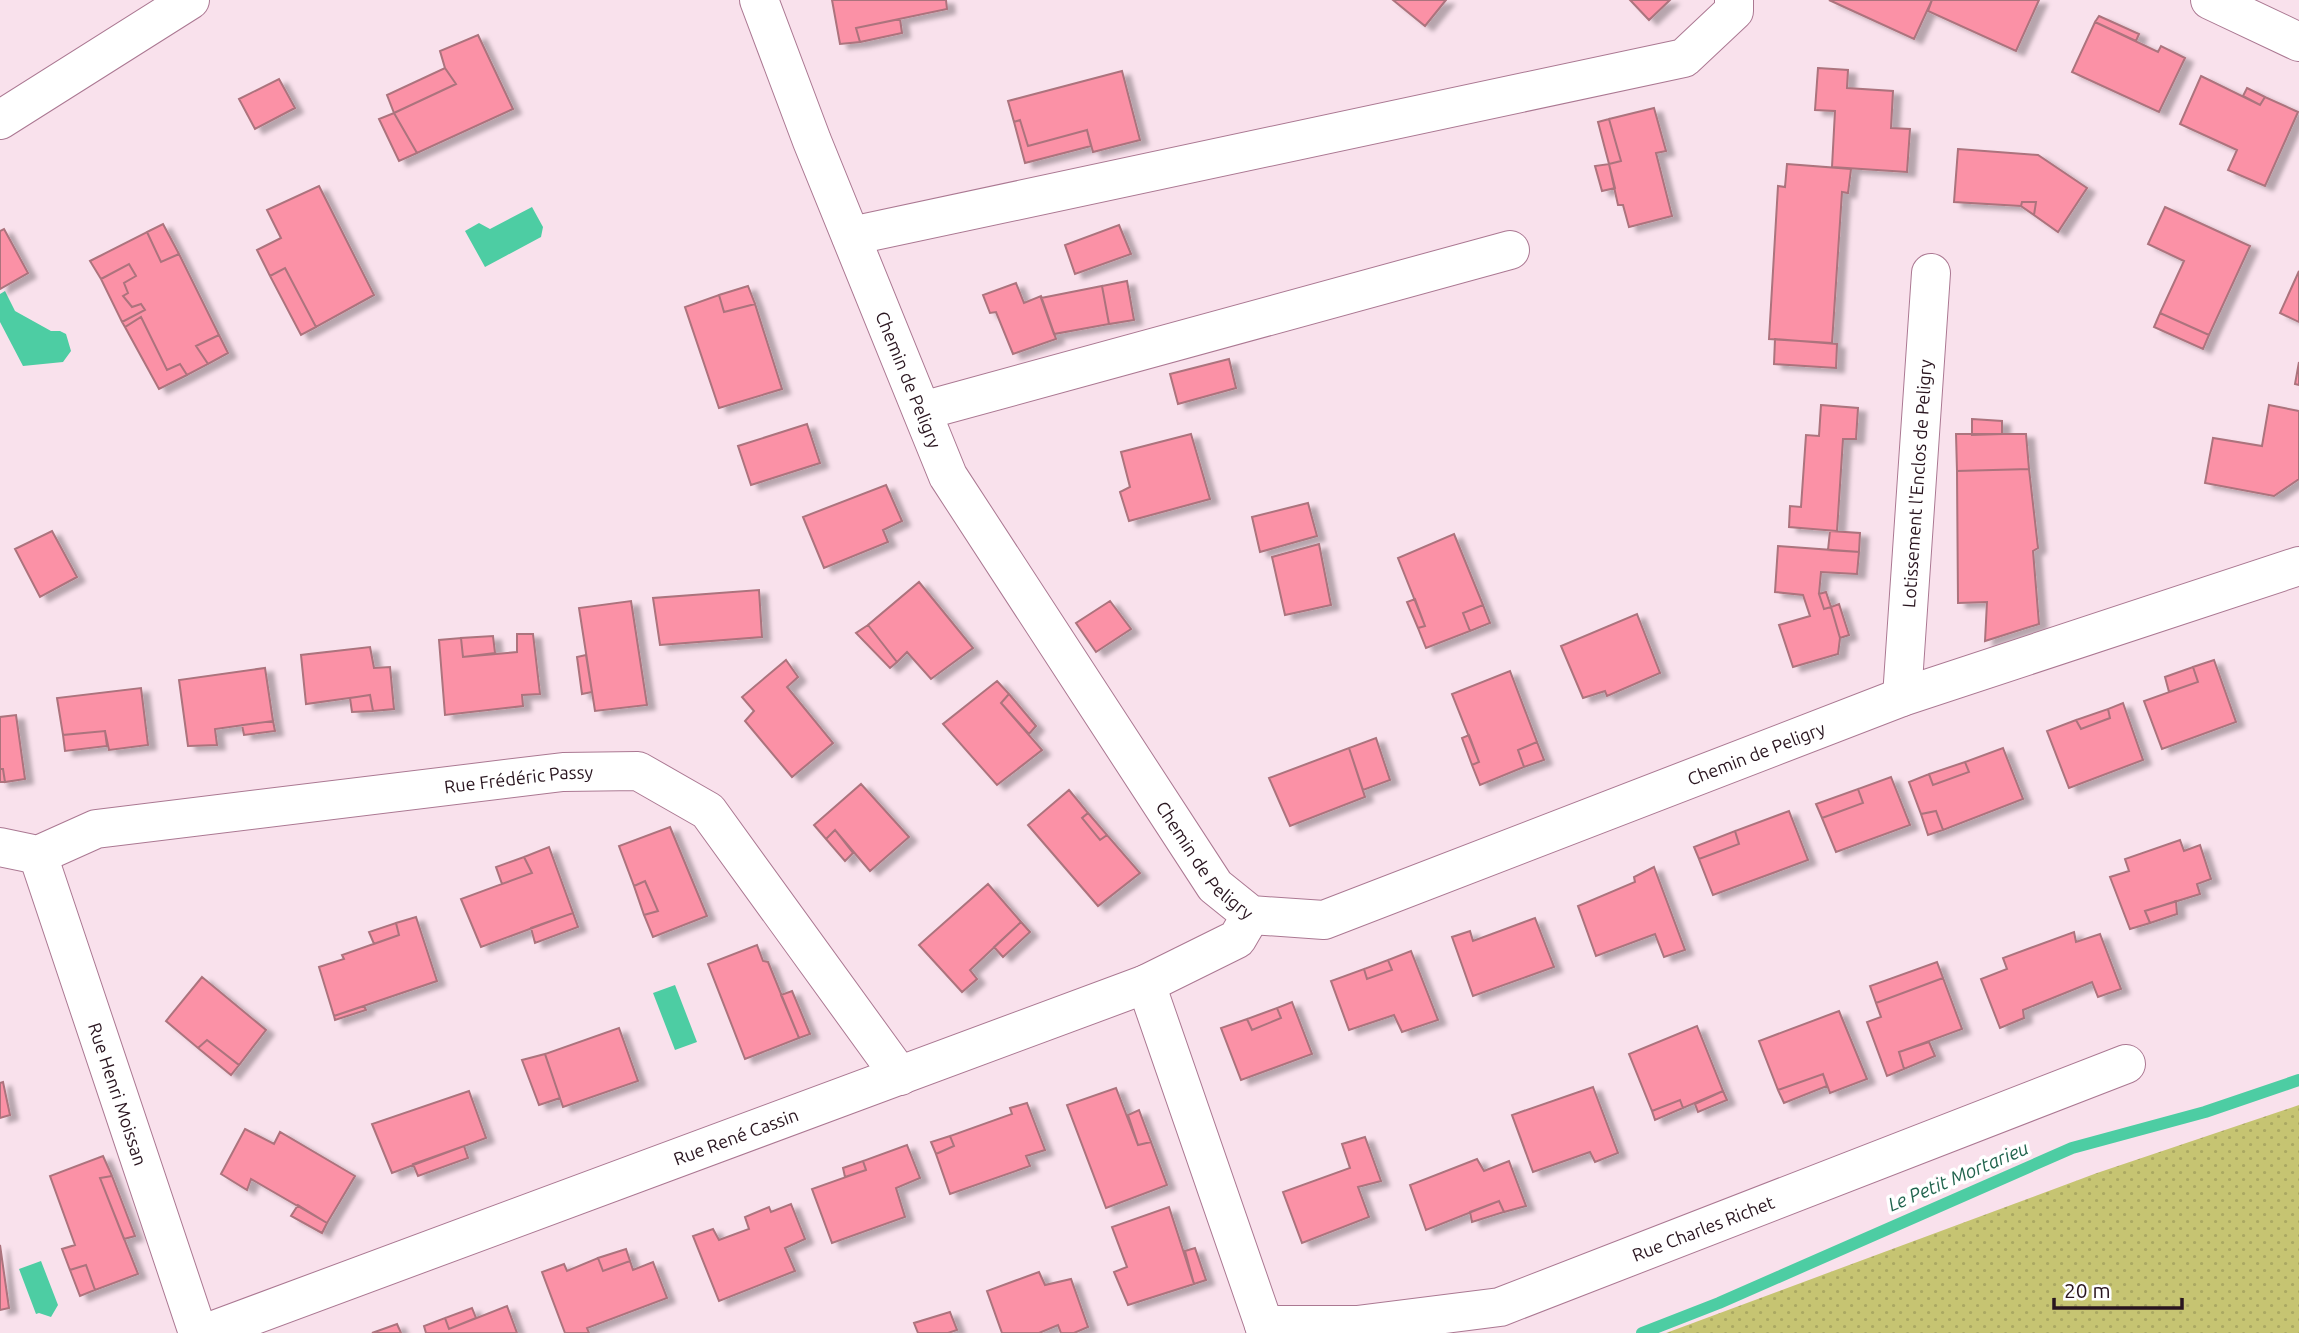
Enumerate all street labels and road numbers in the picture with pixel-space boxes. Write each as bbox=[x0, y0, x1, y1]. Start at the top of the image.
street label: Chemin de Peligry bbox=[872, 308, 946, 451]
street label: Lotissement l'Enclos de Peligry bbox=[1898, 358, 1935, 608]
street label: Chemin de Peligry bbox=[1684, 718, 1828, 789]
street label: Rue Frédéric Passy bbox=[443, 762, 594, 796]
street label: Chemin de Peligry bbox=[1152, 797, 1258, 923]
street label: Rue Henri Moissan bbox=[85, 1020, 151, 1168]
street label: Rue René Cassin bbox=[670, 1104, 801, 1169]
street label: Rue Charles Richet bbox=[1629, 1192, 1777, 1265]

